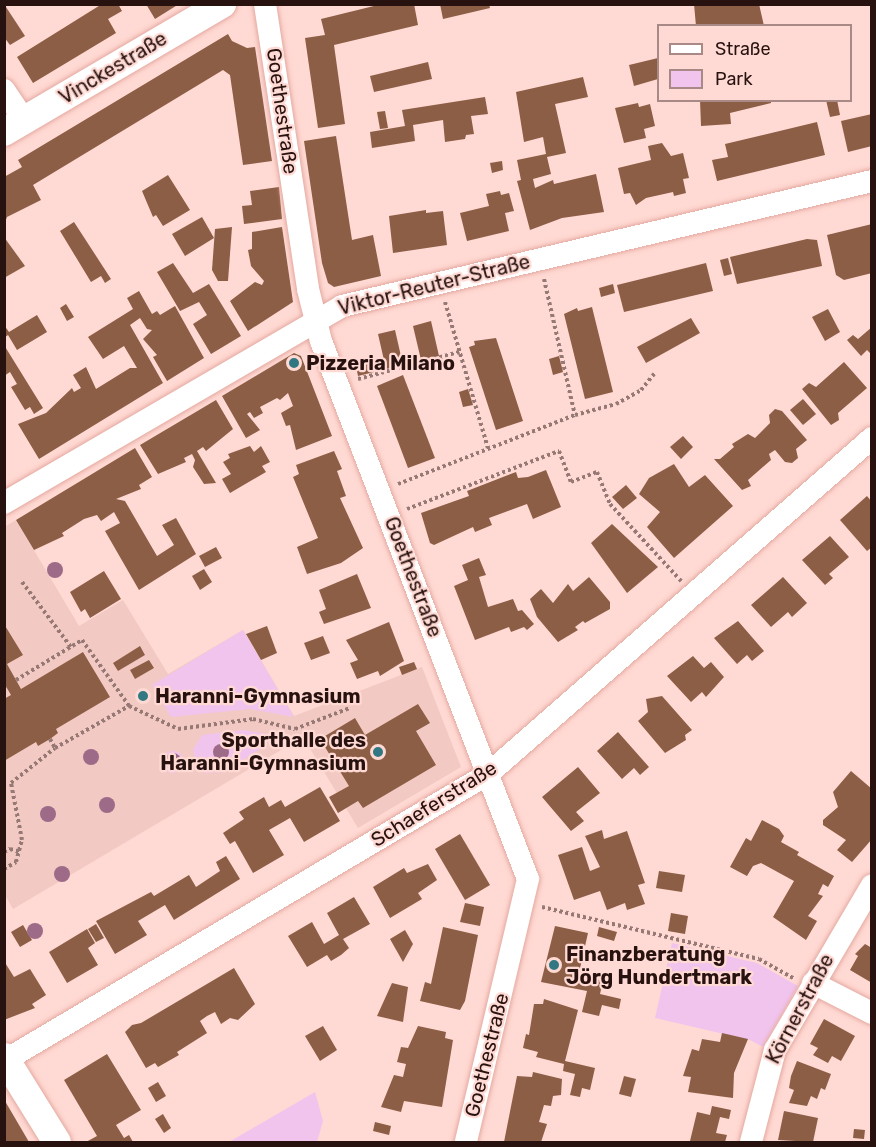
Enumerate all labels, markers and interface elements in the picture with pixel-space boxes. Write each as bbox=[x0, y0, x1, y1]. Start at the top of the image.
legend bbox=[657, 24, 852, 102]
street label: Vinckestraße bbox=[55, 26, 171, 110]
text: Straße bbox=[715, 38, 771, 60]
street label: Goethestraße bbox=[261, 46, 303, 176]
text: Park bbox=[715, 68, 752, 90]
street label: Viktor-Reuter-Straße bbox=[336, 250, 532, 320]
place label: Pizzeria Milano bbox=[306, 351, 455, 375]
marker: Pizzeria Milano bbox=[287, 356, 301, 370]
street label: Goethestraße bbox=[379, 513, 447, 641]
place label: Haranni-Gymnasium bbox=[155, 684, 361, 708]
marker: Haranni-Gymnasium bbox=[136, 689, 150, 703]
place label: Sporthalle des Haranni-Gymnasium bbox=[160, 728, 366, 775]
marker: Sporthalle des Haranni-Gymnasium bbox=[371, 745, 385, 759]
street label: Schaeferstraße bbox=[367, 756, 501, 852]
place label: Finanzberatung Jörg Hundertmark bbox=[566, 942, 752, 989]
street label: Körnerstraße bbox=[761, 950, 839, 1068]
marker: Finanzberatung Jörg Hundertmark bbox=[547, 958, 561, 972]
street label: Goethestraße bbox=[460, 991, 514, 1119]

